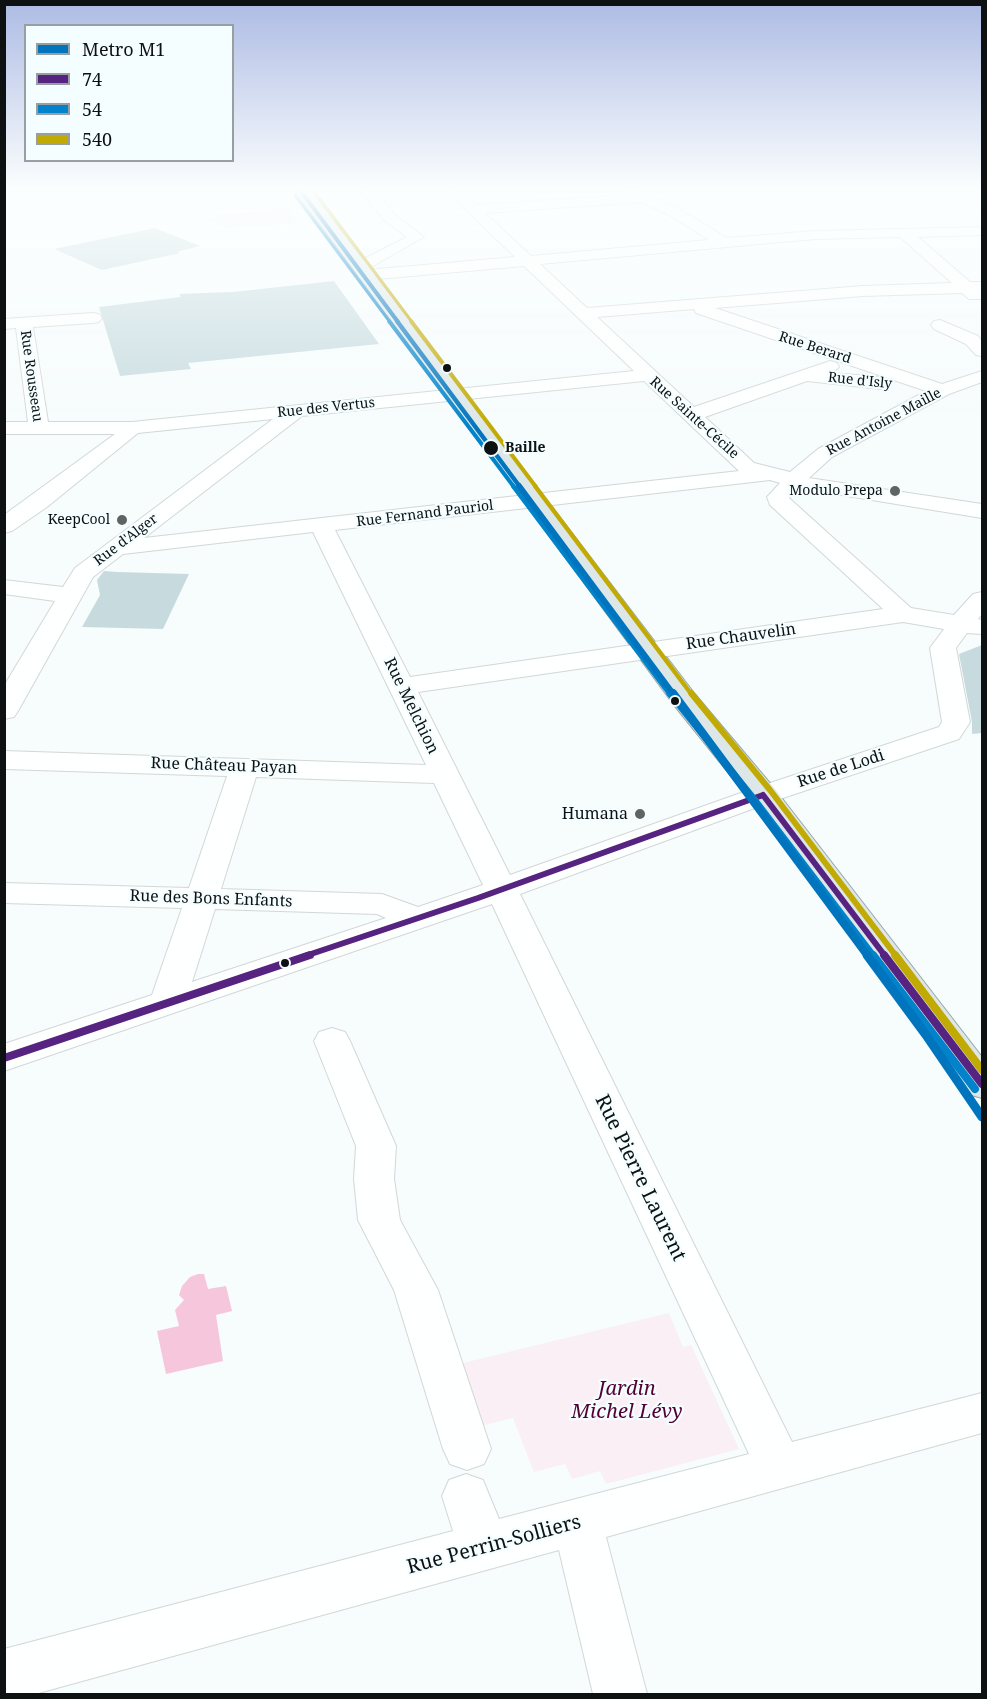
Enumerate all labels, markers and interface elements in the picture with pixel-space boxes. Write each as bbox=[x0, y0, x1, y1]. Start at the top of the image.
legend bbox=[24, 24, 234, 162]
text: Metro M1 bbox=[82, 37, 165, 61]
text: 74 bbox=[82, 67, 102, 91]
text: 54 bbox=[82, 97, 102, 121]
text: 540 bbox=[82, 127, 112, 151]
street label: Rue Berard bbox=[777, 328, 853, 368]
street label: Rue Rousseau bbox=[16, 329, 46, 423]
unlabelled marker bbox=[441, 362, 453, 374]
street label: Rue d'Isly bbox=[827, 369, 893, 393]
street label: Rue Sainte-Cécile bbox=[646, 374, 742, 462]
street label: Rue Antoine Maille bbox=[824, 385, 944, 459]
street label: Rue des Vertus bbox=[276, 395, 376, 421]
marker: Baille bbox=[482, 439, 500, 457]
place label: Baille bbox=[505, 440, 546, 456]
place label: Modulo Prepa bbox=[789, 483, 883, 499]
marker: Modulo Prepa bbox=[888, 484, 902, 498]
street label: Rue Fernand Pauriol bbox=[356, 497, 494, 531]
street label: Rue d'Alger bbox=[91, 511, 161, 569]
place label: KeepCool bbox=[48, 512, 110, 528]
marker: KeepCool bbox=[115, 513, 129, 527]
street label: Rue Chauvelin bbox=[685, 620, 797, 654]
street label: Rue Melchion bbox=[379, 655, 443, 757]
unlabelled marker bbox=[669, 695, 681, 707]
street label: Rue de Lodi bbox=[795, 746, 887, 792]
street label: Rue Château Payan bbox=[150, 754, 298, 778]
place label: Humana bbox=[562, 804, 628, 824]
marker: Humana bbox=[633, 807, 647, 821]
street label: Rue des Bons Enfants bbox=[129, 887, 293, 911]
unlabelled marker bbox=[279, 957, 291, 969]
street label: Rue Pierre Laurent bbox=[589, 1091, 691, 1265]
park label: Jardin Michel Lévy bbox=[571, 1377, 683, 1424]
street label: Rue Perrin-Solliers bbox=[404, 1510, 584, 1580]

